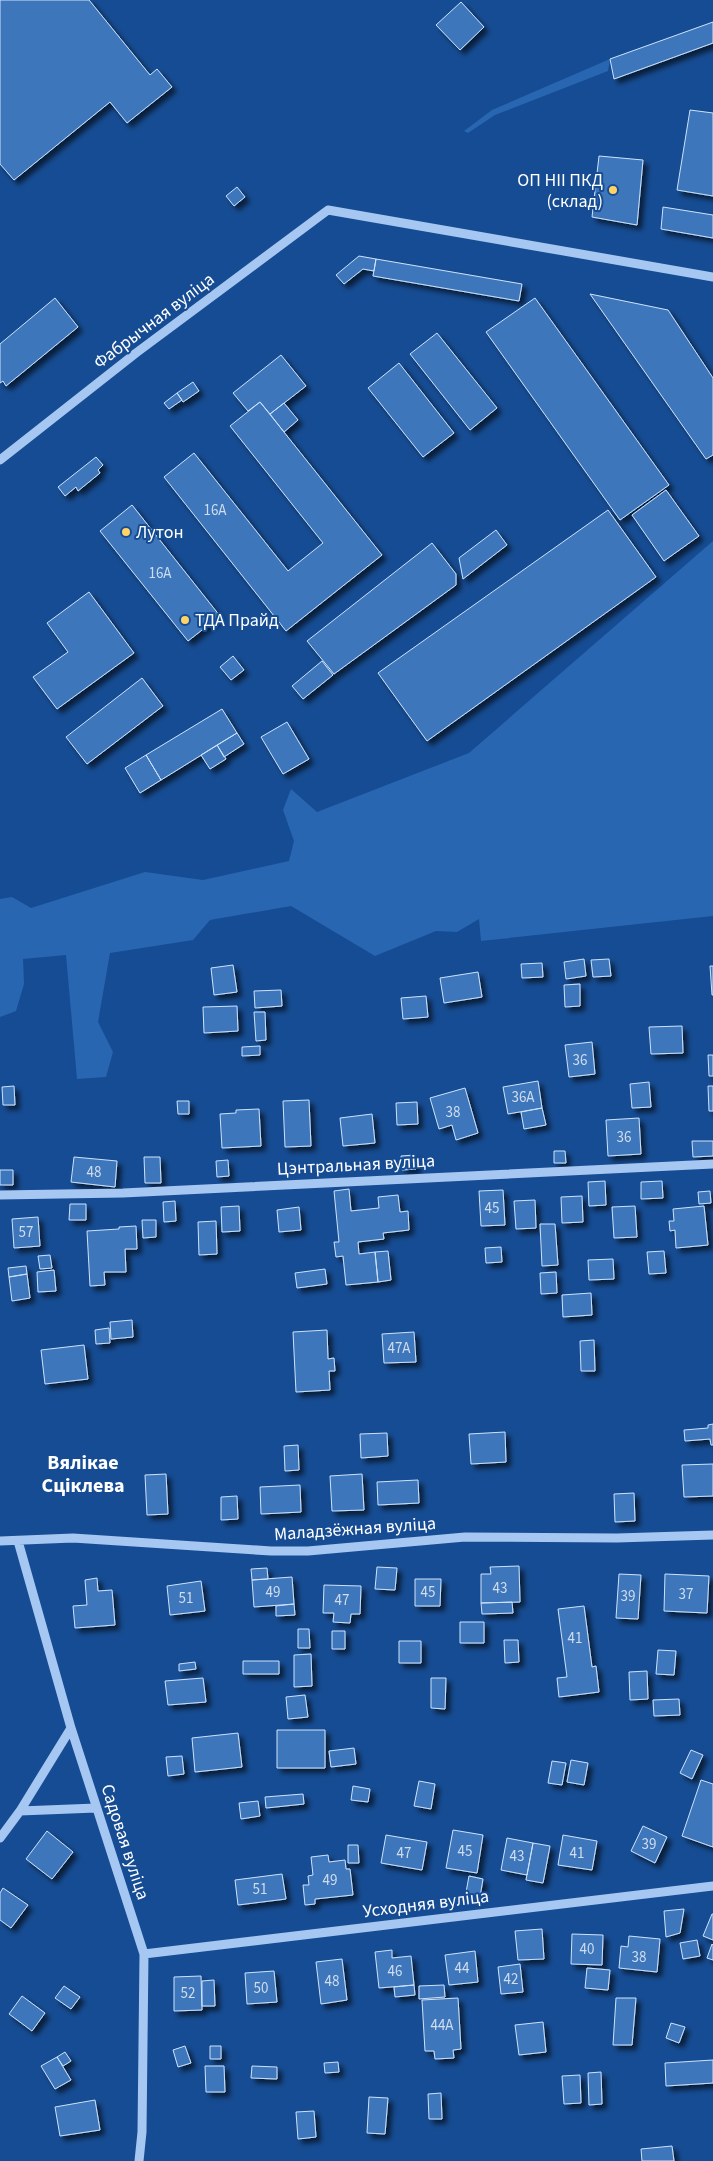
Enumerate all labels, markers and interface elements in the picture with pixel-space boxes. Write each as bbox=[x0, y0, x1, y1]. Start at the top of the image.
place label: ОП НII ПКД (склад) bbox=[517, 168, 604, 214]
marker: ОП НII ПКД (склад) bbox=[607, 184, 619, 196]
street label: Фабрычная вуліца bbox=[88, 267, 220, 375]
house number: 16А bbox=[203, 500, 227, 521]
place label: Лутон bbox=[136, 520, 184, 545]
marker: Лутон bbox=[120, 526, 132, 538]
house number: 16А bbox=[148, 563, 172, 584]
place label: ТДА Прайд bbox=[195, 608, 279, 633]
marker: ТДА Прайд bbox=[179, 614, 191, 626]
house number: 36 bbox=[573, 1050, 587, 1071]
house number: 36А bbox=[511, 1087, 535, 1108]
house number: 38 bbox=[446, 1102, 460, 1123]
house number: 36 bbox=[617, 1127, 631, 1148]
street label: Цэнтральная вуліца bbox=[276, 1148, 436, 1182]
house number: 48 bbox=[87, 1162, 101, 1183]
house number: 45 bbox=[485, 1198, 499, 1219]
house number: 57 bbox=[19, 1222, 33, 1243]
house number: 47А bbox=[387, 1338, 411, 1359]
district label: Вялікае Сціклева bbox=[42, 1449, 124, 1500]
street label: Маладзёжная вуліца bbox=[273, 1511, 437, 1547]
house number: 43 bbox=[493, 1578, 507, 1599]
house number: 49 bbox=[266, 1582, 280, 1603]
house number: 45 bbox=[421, 1582, 435, 1603]
house number: 37 bbox=[679, 1584, 693, 1605]
house number: 39 bbox=[621, 1586, 635, 1607]
house number: 51 bbox=[179, 1588, 193, 1609]
house number: 47 bbox=[335, 1590, 349, 1611]
house number: 41 bbox=[568, 1628, 582, 1649]
street label: Садовая вуліца bbox=[95, 1781, 155, 1903]
house number: 39 bbox=[642, 1834, 656, 1855]
house number: 45 bbox=[458, 1841, 472, 1862]
house number: 47 bbox=[397, 1843, 411, 1864]
house number: 41 bbox=[570, 1843, 584, 1864]
house number: 43 bbox=[510, 1846, 524, 1867]
house number: 49 bbox=[323, 1870, 337, 1891]
house number: 51 bbox=[253, 1879, 267, 1900]
street label: Усходняя вуліца bbox=[362, 1884, 490, 1924]
house number: 40 bbox=[580, 1939, 594, 1960]
house number: 38 bbox=[632, 1947, 646, 1968]
house number: 44 bbox=[455, 1958, 470, 1979]
house number: 46 bbox=[388, 1961, 402, 1982]
house number: 42 bbox=[504, 1969, 518, 1990]
house number: 48 bbox=[325, 1971, 339, 1992]
house number: 50 bbox=[254, 1978, 268, 1999]
house number: 52 bbox=[181, 1983, 195, 2004]
house number: 44А bbox=[430, 2015, 454, 2036]

